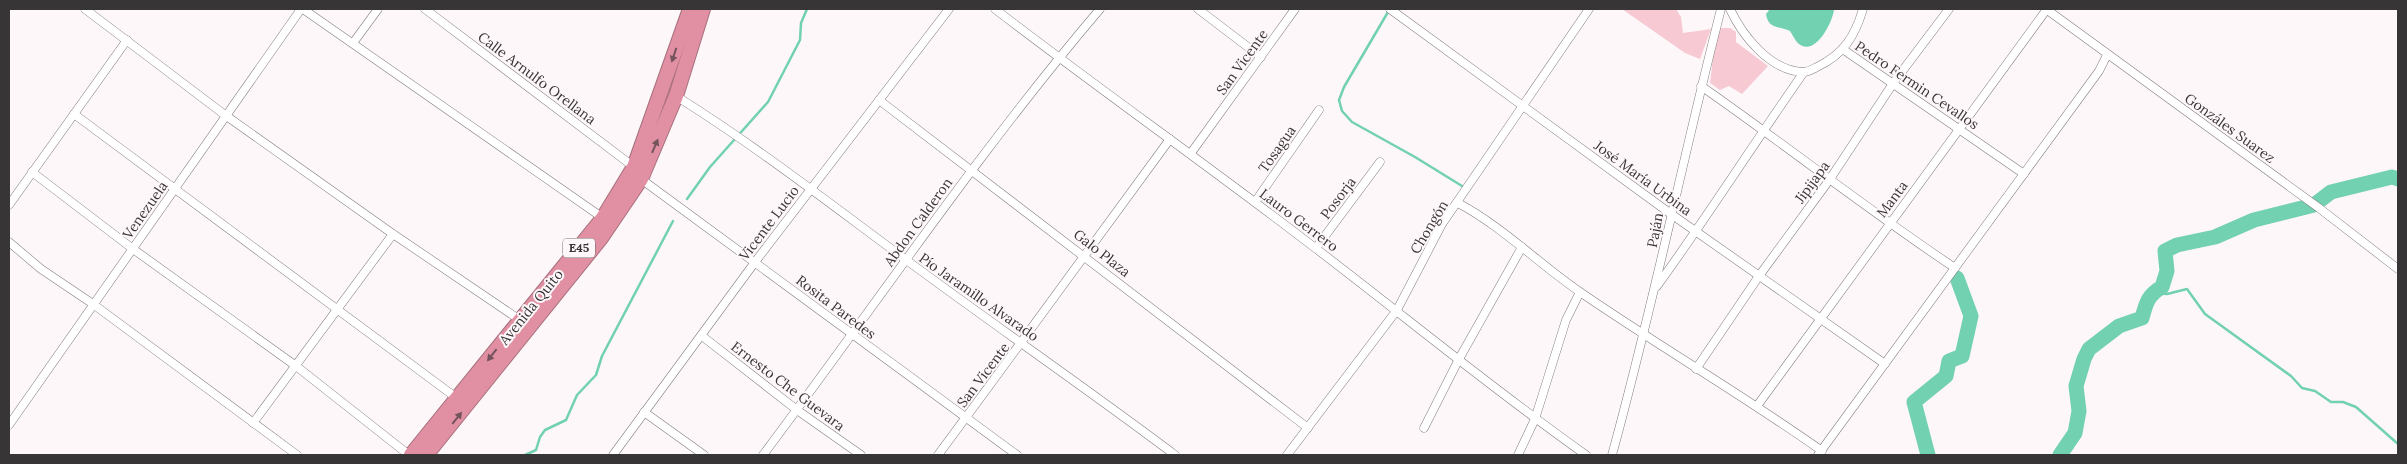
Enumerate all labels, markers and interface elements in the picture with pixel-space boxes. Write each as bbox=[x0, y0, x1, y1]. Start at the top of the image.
street label: San Vicente bbox=[1212, 25, 1272, 98]
street label: Calle Arnulfo Orellana bbox=[474, 28, 600, 128]
street label: Pedro Fermin Cevallos bbox=[1852, 37, 1982, 133]
one-way arrow bbox=[670, 48, 678, 63]
street label: Gonzáles Suarez bbox=[2181, 89, 2279, 167]
street label: Tosagua bbox=[1254, 122, 1300, 176]
street label: José María Urbina bbox=[1590, 136, 1695, 219]
one-way arrow bbox=[651, 138, 659, 153]
street label: Jipijapa bbox=[1790, 157, 1833, 207]
street label: Posorja bbox=[1316, 173, 1360, 223]
street label: Abdon Calderon bbox=[879, 174, 956, 271]
street label: Manta bbox=[1872, 177, 1912, 221]
street label: Venezuela bbox=[118, 178, 171, 243]
street label: Vicente Lucio bbox=[734, 182, 803, 265]
street label: Lauro Gerrero bbox=[1256, 185, 1342, 255]
street label: Chongón bbox=[1406, 197, 1452, 257]
street label: Paján bbox=[1643, 211, 1667, 249]
street label: Galo Plaza bbox=[1070, 225, 1134, 281]
road number: E45 bbox=[563, 238, 595, 258]
street label: Pío Jaramillo Alvarado bbox=[916, 249, 1042, 345]
street label: Avenida Quito bbox=[494, 266, 567, 349]
street label: Rosita Paredes bbox=[792, 271, 880, 343]
street label: Ernesto Che Guevara bbox=[727, 337, 849, 435]
street label: San Vicente bbox=[953, 339, 1013, 411]
one-way arrow bbox=[487, 348, 498, 361]
one-way arrow bbox=[451, 411, 462, 424]

